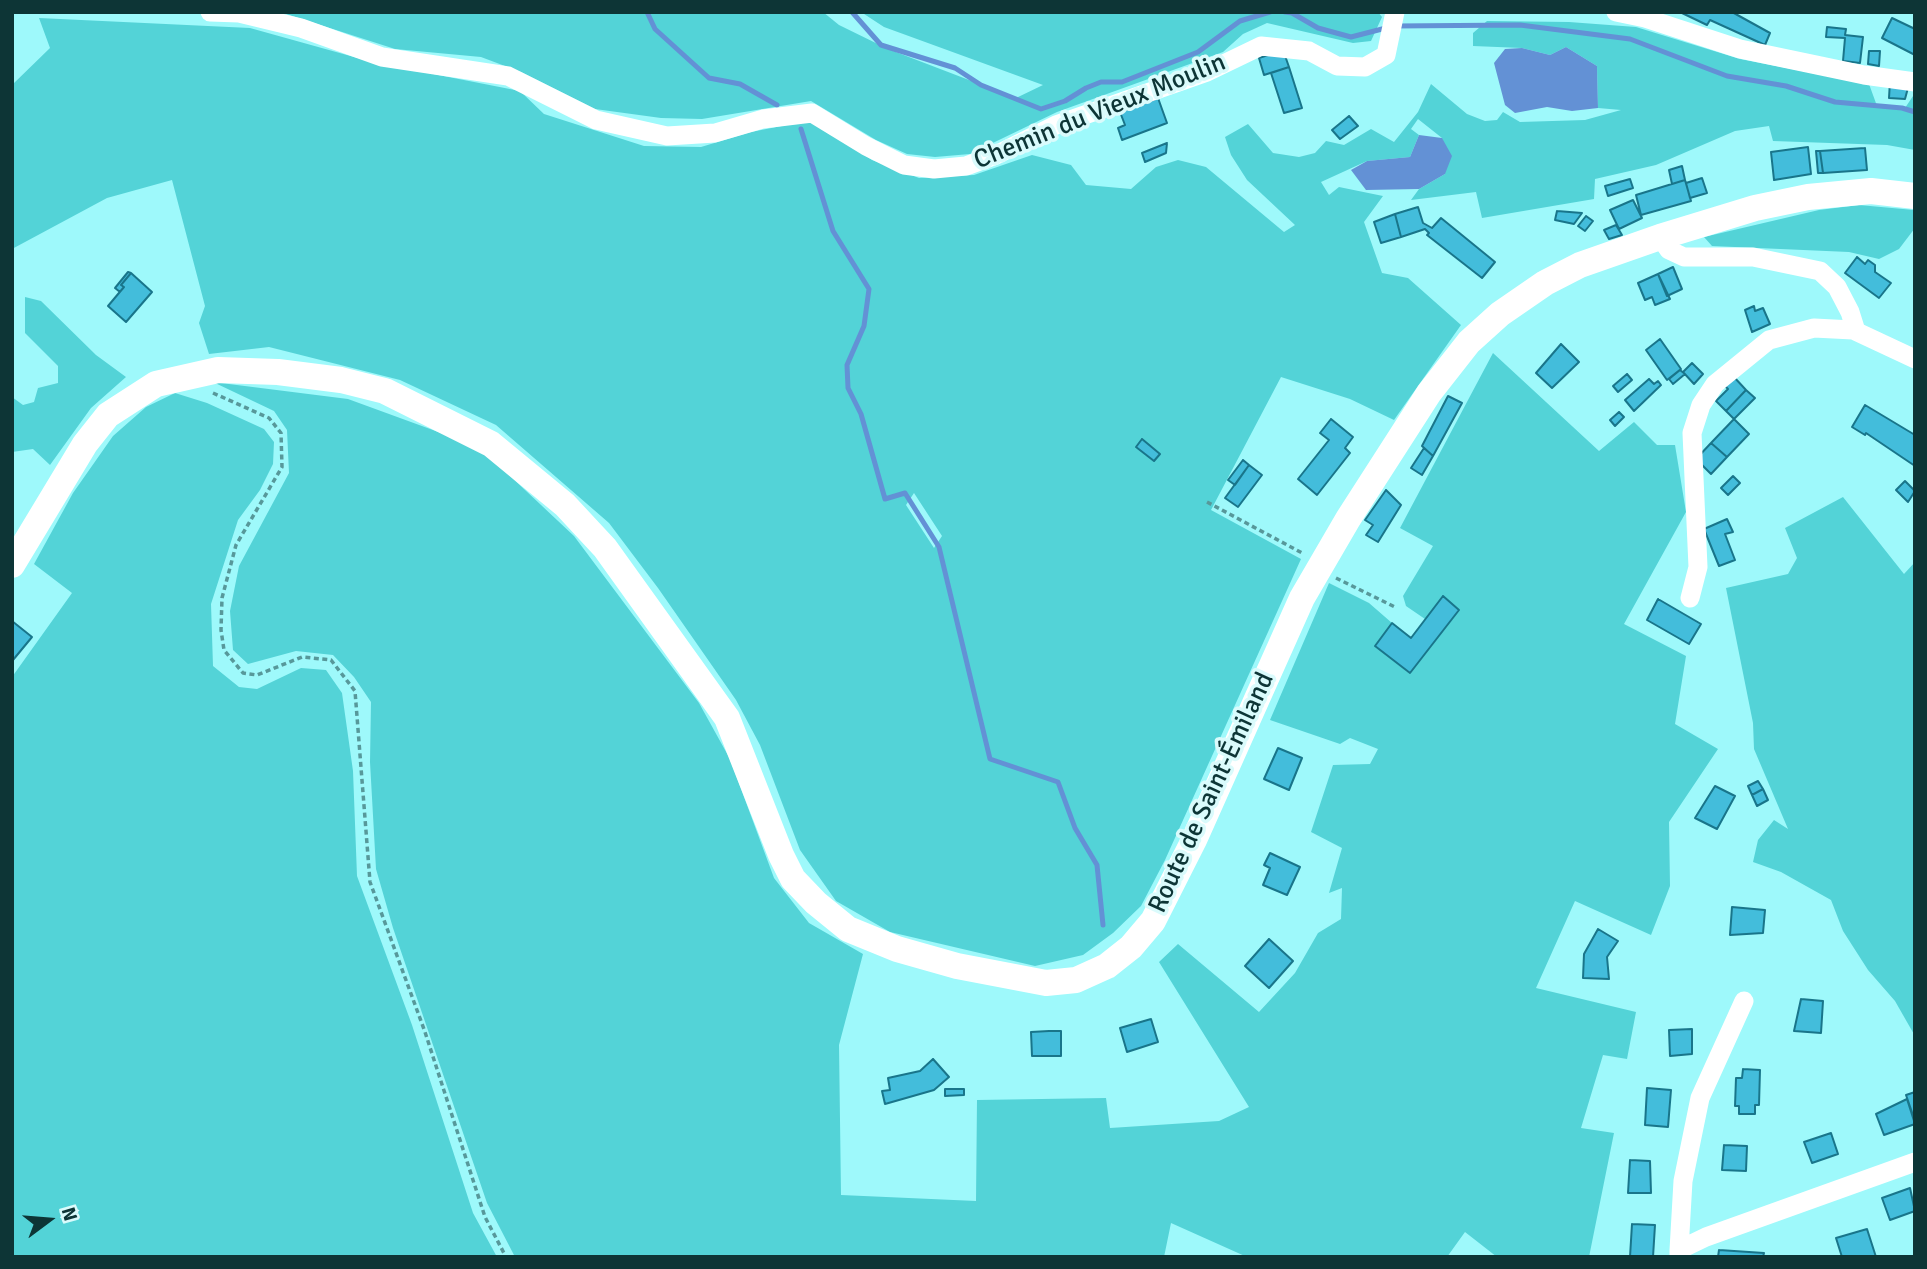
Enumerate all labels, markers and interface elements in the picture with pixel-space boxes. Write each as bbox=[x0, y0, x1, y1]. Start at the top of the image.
street label: Chemin du Vieux Moulin bbox=[970, 47, 1230, 177]
street label: Route de Saint-Émiland bbox=[1143, 668, 1281, 918]
north arrow bbox=[14, 1185, 84, 1255]
text: N bbox=[56, 1205, 83, 1224]

